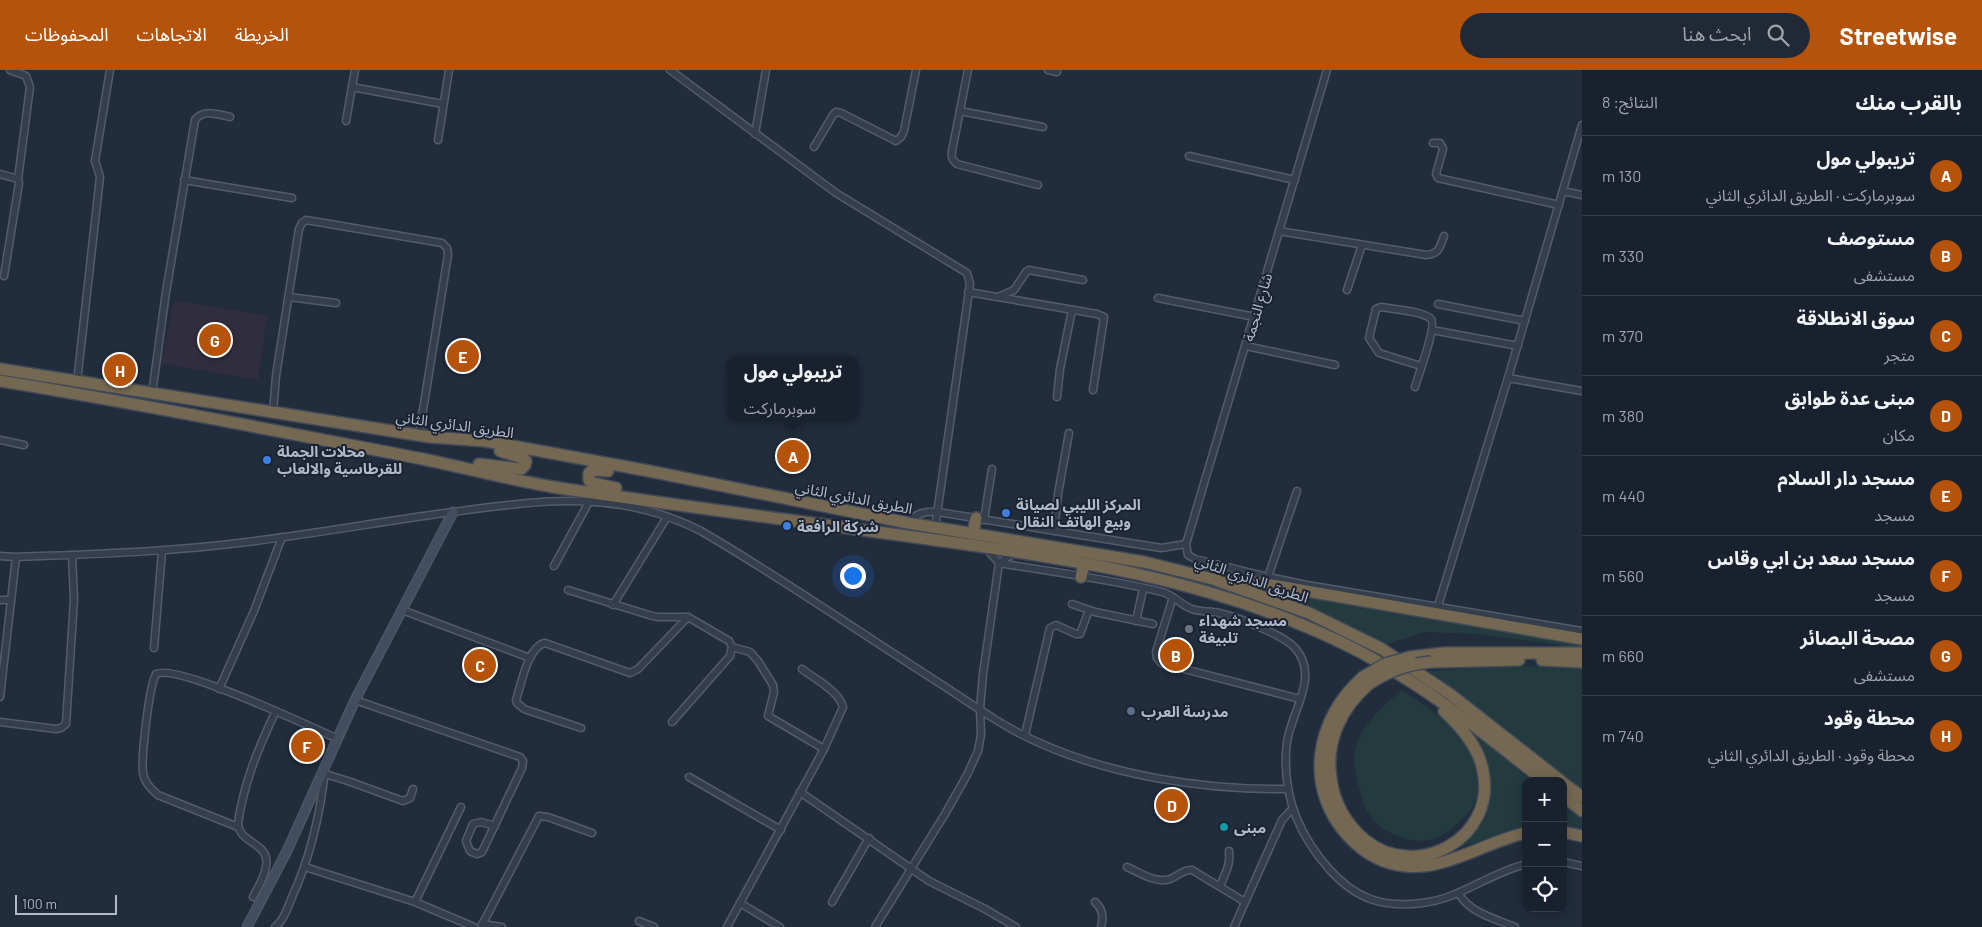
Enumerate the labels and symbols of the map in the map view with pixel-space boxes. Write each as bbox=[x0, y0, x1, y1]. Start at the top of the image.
street label: شارع النجمة bbox=[1239, 270, 1279, 344]
pin: G bbox=[199, 321, 231, 359]
pin: E bbox=[447, 337, 479, 375]
pin: H bbox=[104, 351, 136, 389]
street label: الطريق الدائري الثاني bbox=[394, 407, 515, 445]
pin: A bbox=[777, 437, 809, 475]
place label: محلات الجملة للقرطاسية والالعاب bbox=[277, 442, 402, 478]
marker: محلات الجملة للقرطاسية والالعاب bbox=[261, 454, 273, 466]
street label: الطريق الدائري الثاني bbox=[793, 477, 914, 521]
place label: المركز الليبي لصيانة وبيع الهاتف النقال bbox=[1016, 495, 1141, 533]
marker: المركز الليبي لصيانة وبيع الهاتف النقال bbox=[1000, 507, 1012, 519]
place label: شركة الرافعة bbox=[797, 517, 879, 536]
marker: شركة الرافعة bbox=[781, 520, 793, 532]
street label: الطريق الدائري الثاني bbox=[1192, 550, 1311, 609]
your location bbox=[840, 563, 866, 589]
place label: مسجد شهداء تلبيغة bbox=[1199, 611, 1287, 646]
marker: مسجد شهداء تلبيغة bbox=[1183, 623, 1195, 635]
pin: B bbox=[1160, 636, 1192, 674]
pin: C bbox=[464, 646, 496, 684]
place label: مدرسة العرب bbox=[1141, 702, 1229, 721]
marker: مدرسة العرب bbox=[1125, 705, 1137, 717]
pin: F bbox=[291, 727, 323, 765]
pin: D bbox=[1156, 786, 1188, 824]
place label: مبنى bbox=[1234, 818, 1266, 837]
marker: مبنى bbox=[1218, 821, 1230, 833]
scale bar bbox=[15, 892, 118, 915]

